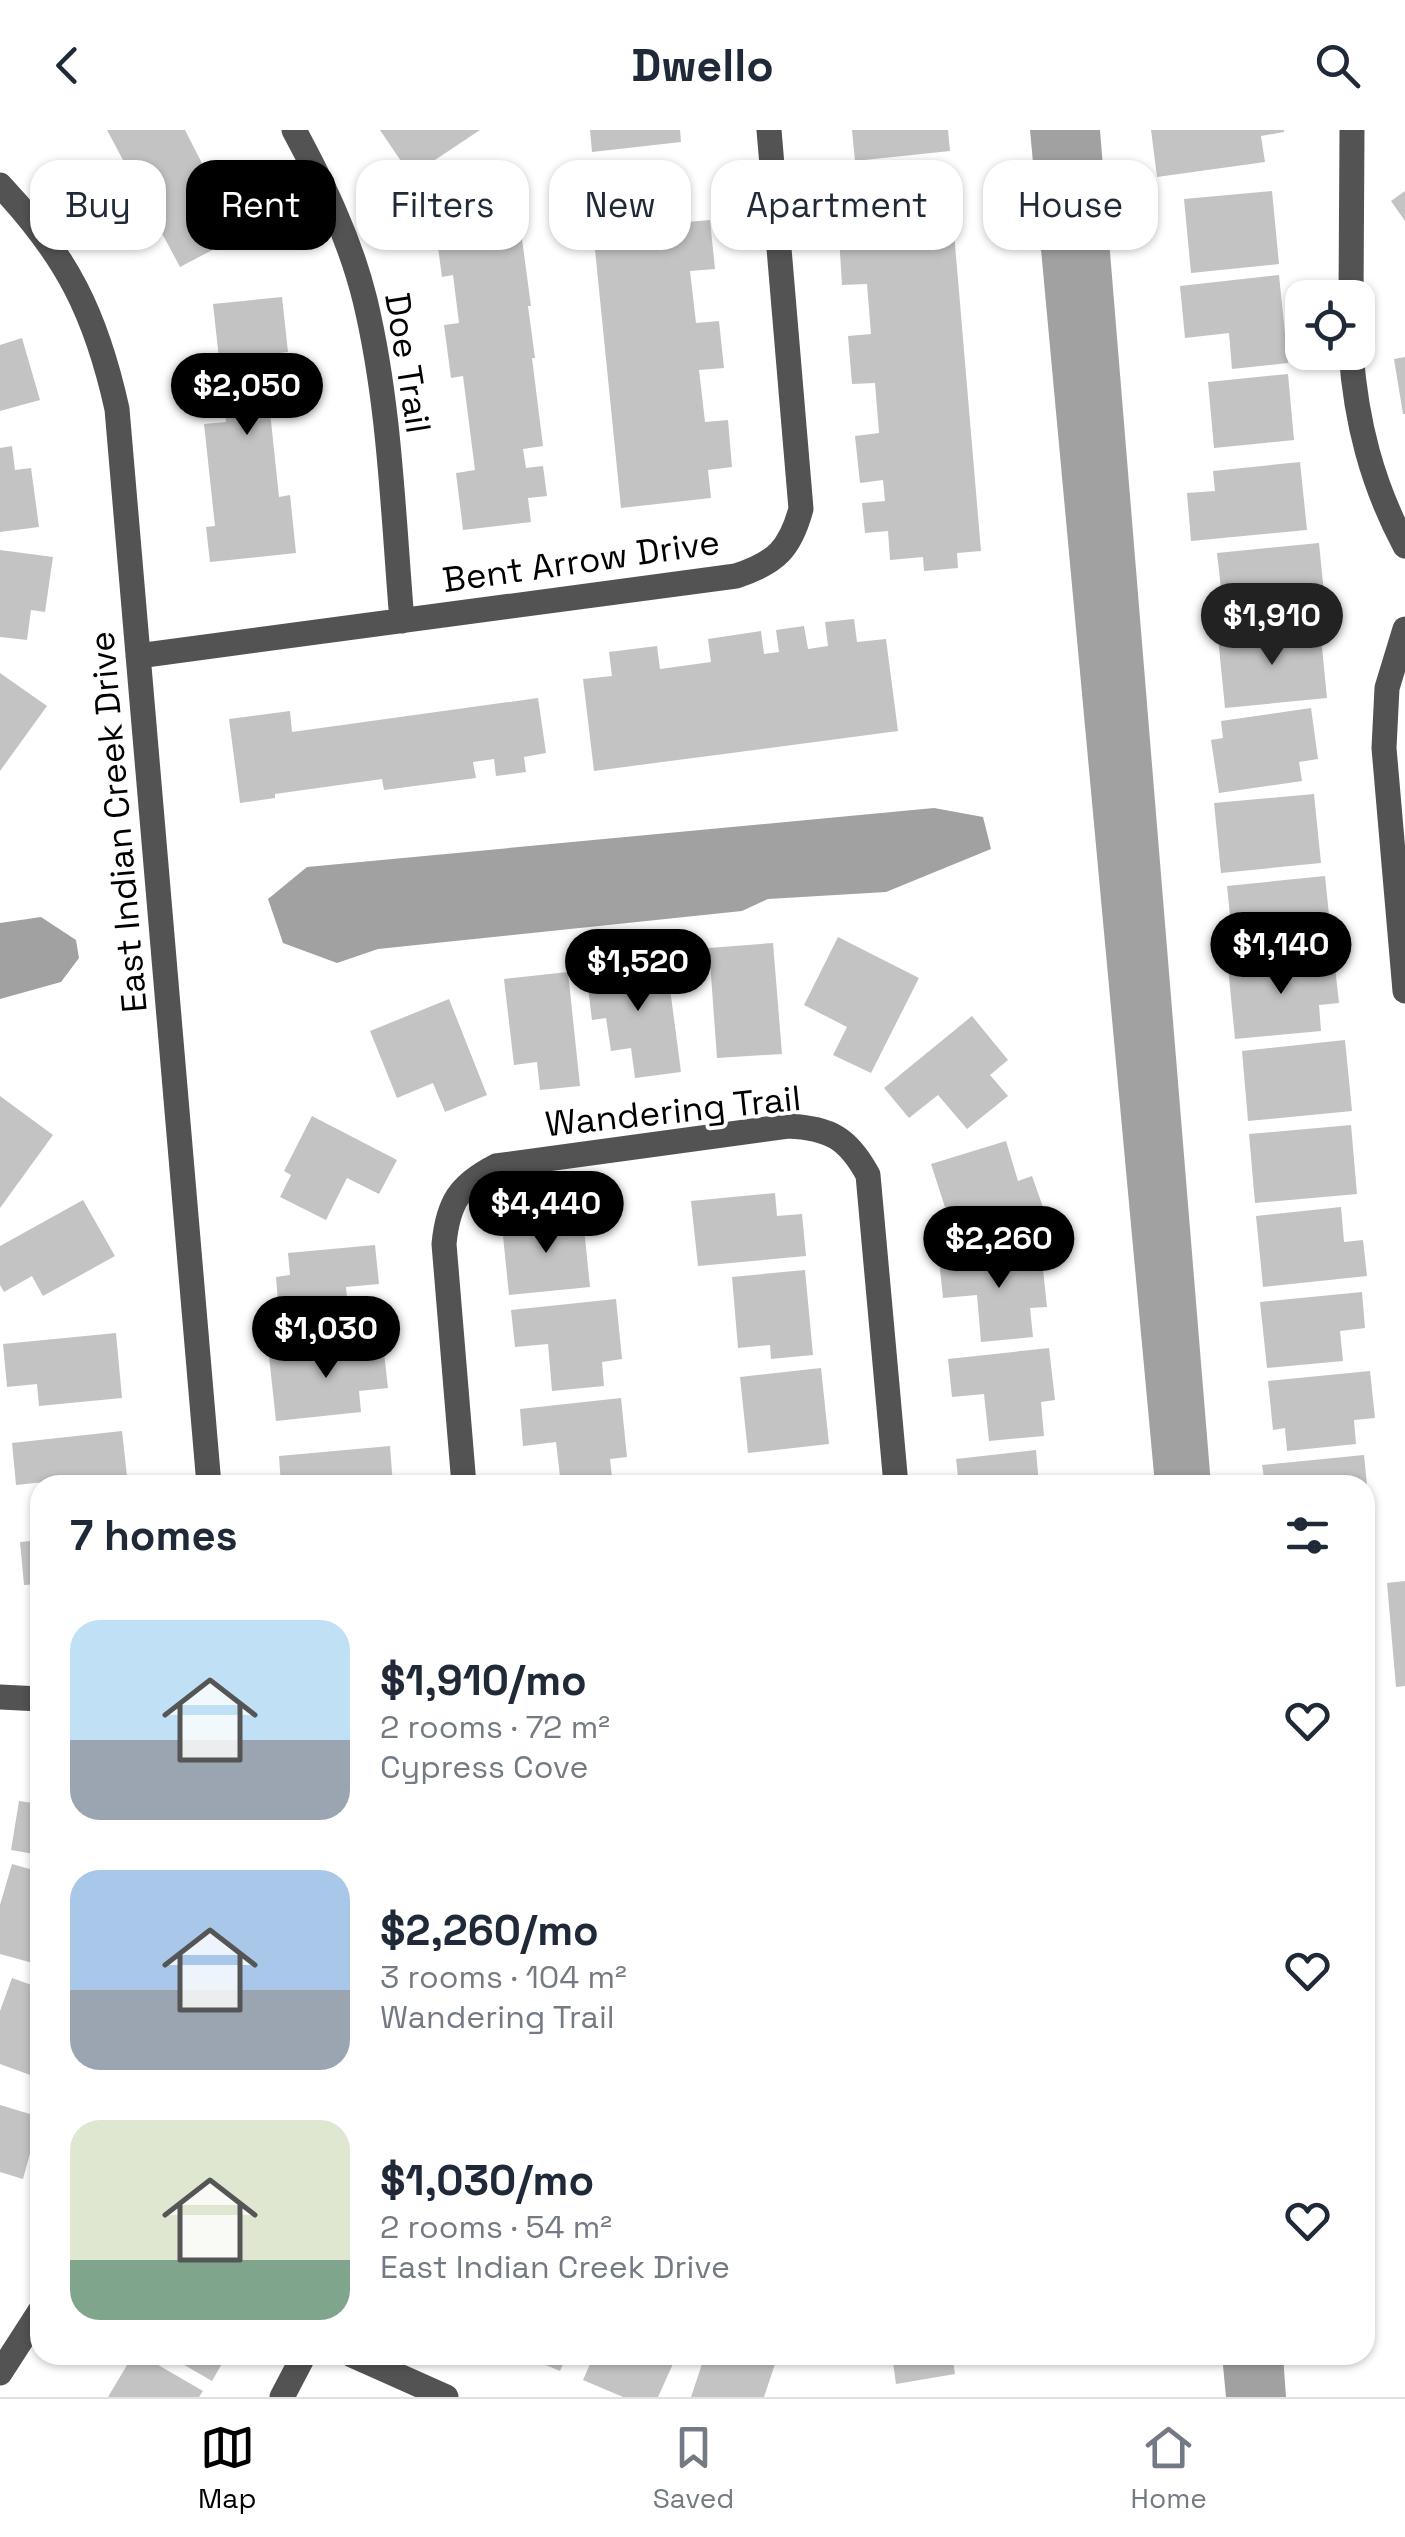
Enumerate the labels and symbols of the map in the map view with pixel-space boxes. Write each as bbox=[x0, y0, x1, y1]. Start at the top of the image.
street label: Doe Trail bbox=[375, 290, 441, 436]
pin: $2,050 bbox=[166, 353, 328, 438]
street label: Bent Arrow Drive bbox=[440, 520, 722, 602]
pin: $1,910 bbox=[1191, 583, 1353, 668]
street label: East Indian Creek Drive bbox=[79, 629, 157, 1015]
pin: $1,140 bbox=[1200, 912, 1362, 997]
pin: $1,520 bbox=[557, 929, 719, 1014]
street label: Wandering Trail bbox=[543, 1076, 803, 1146]
pin: $4,440 bbox=[465, 1171, 627, 1256]
pin: $2,260 bbox=[918, 1206, 1080, 1291]
pin: $1,030 bbox=[245, 1296, 407, 1381]

